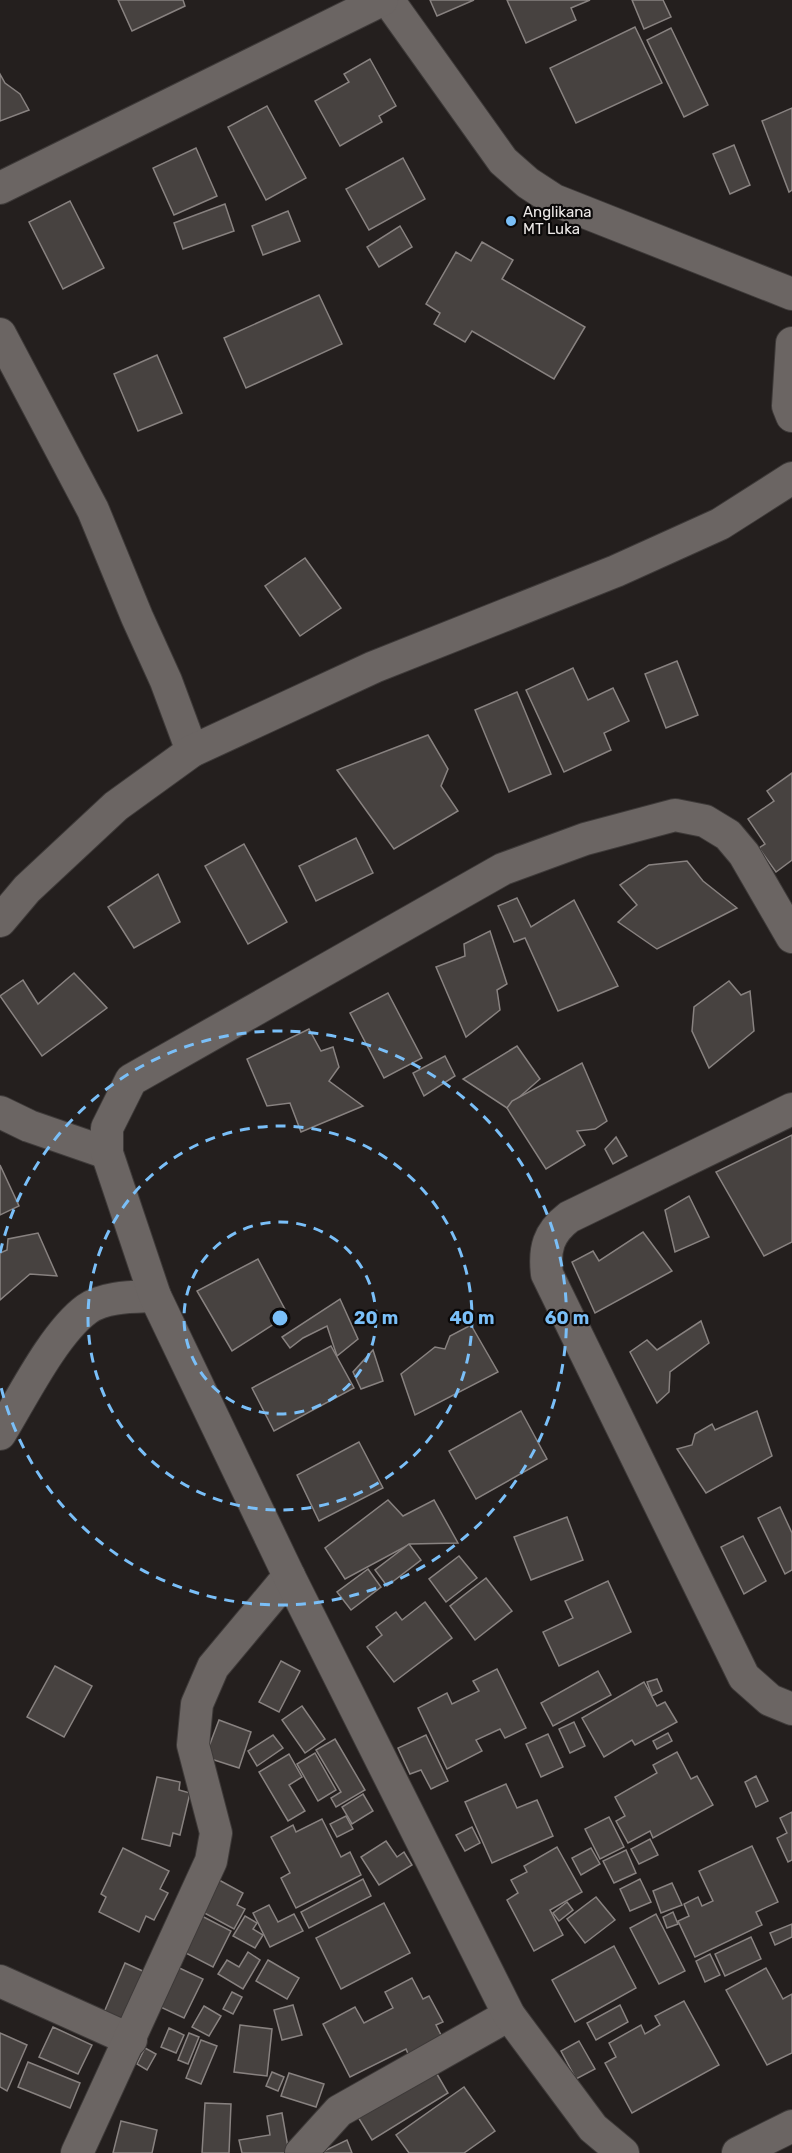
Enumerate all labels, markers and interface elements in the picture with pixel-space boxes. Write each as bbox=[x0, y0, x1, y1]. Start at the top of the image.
place label: Anglikana MT Luka bbox=[523, 203, 592, 238]
marker: Anglikana MT Luka bbox=[504, 214, 518, 228]
text: 20 m bbox=[354, 1307, 398, 1329]
text: 40 m bbox=[450, 1307, 494, 1329]
text: 60 m bbox=[545, 1307, 589, 1329]
centre of rings bbox=[270, 1308, 290, 1328]

